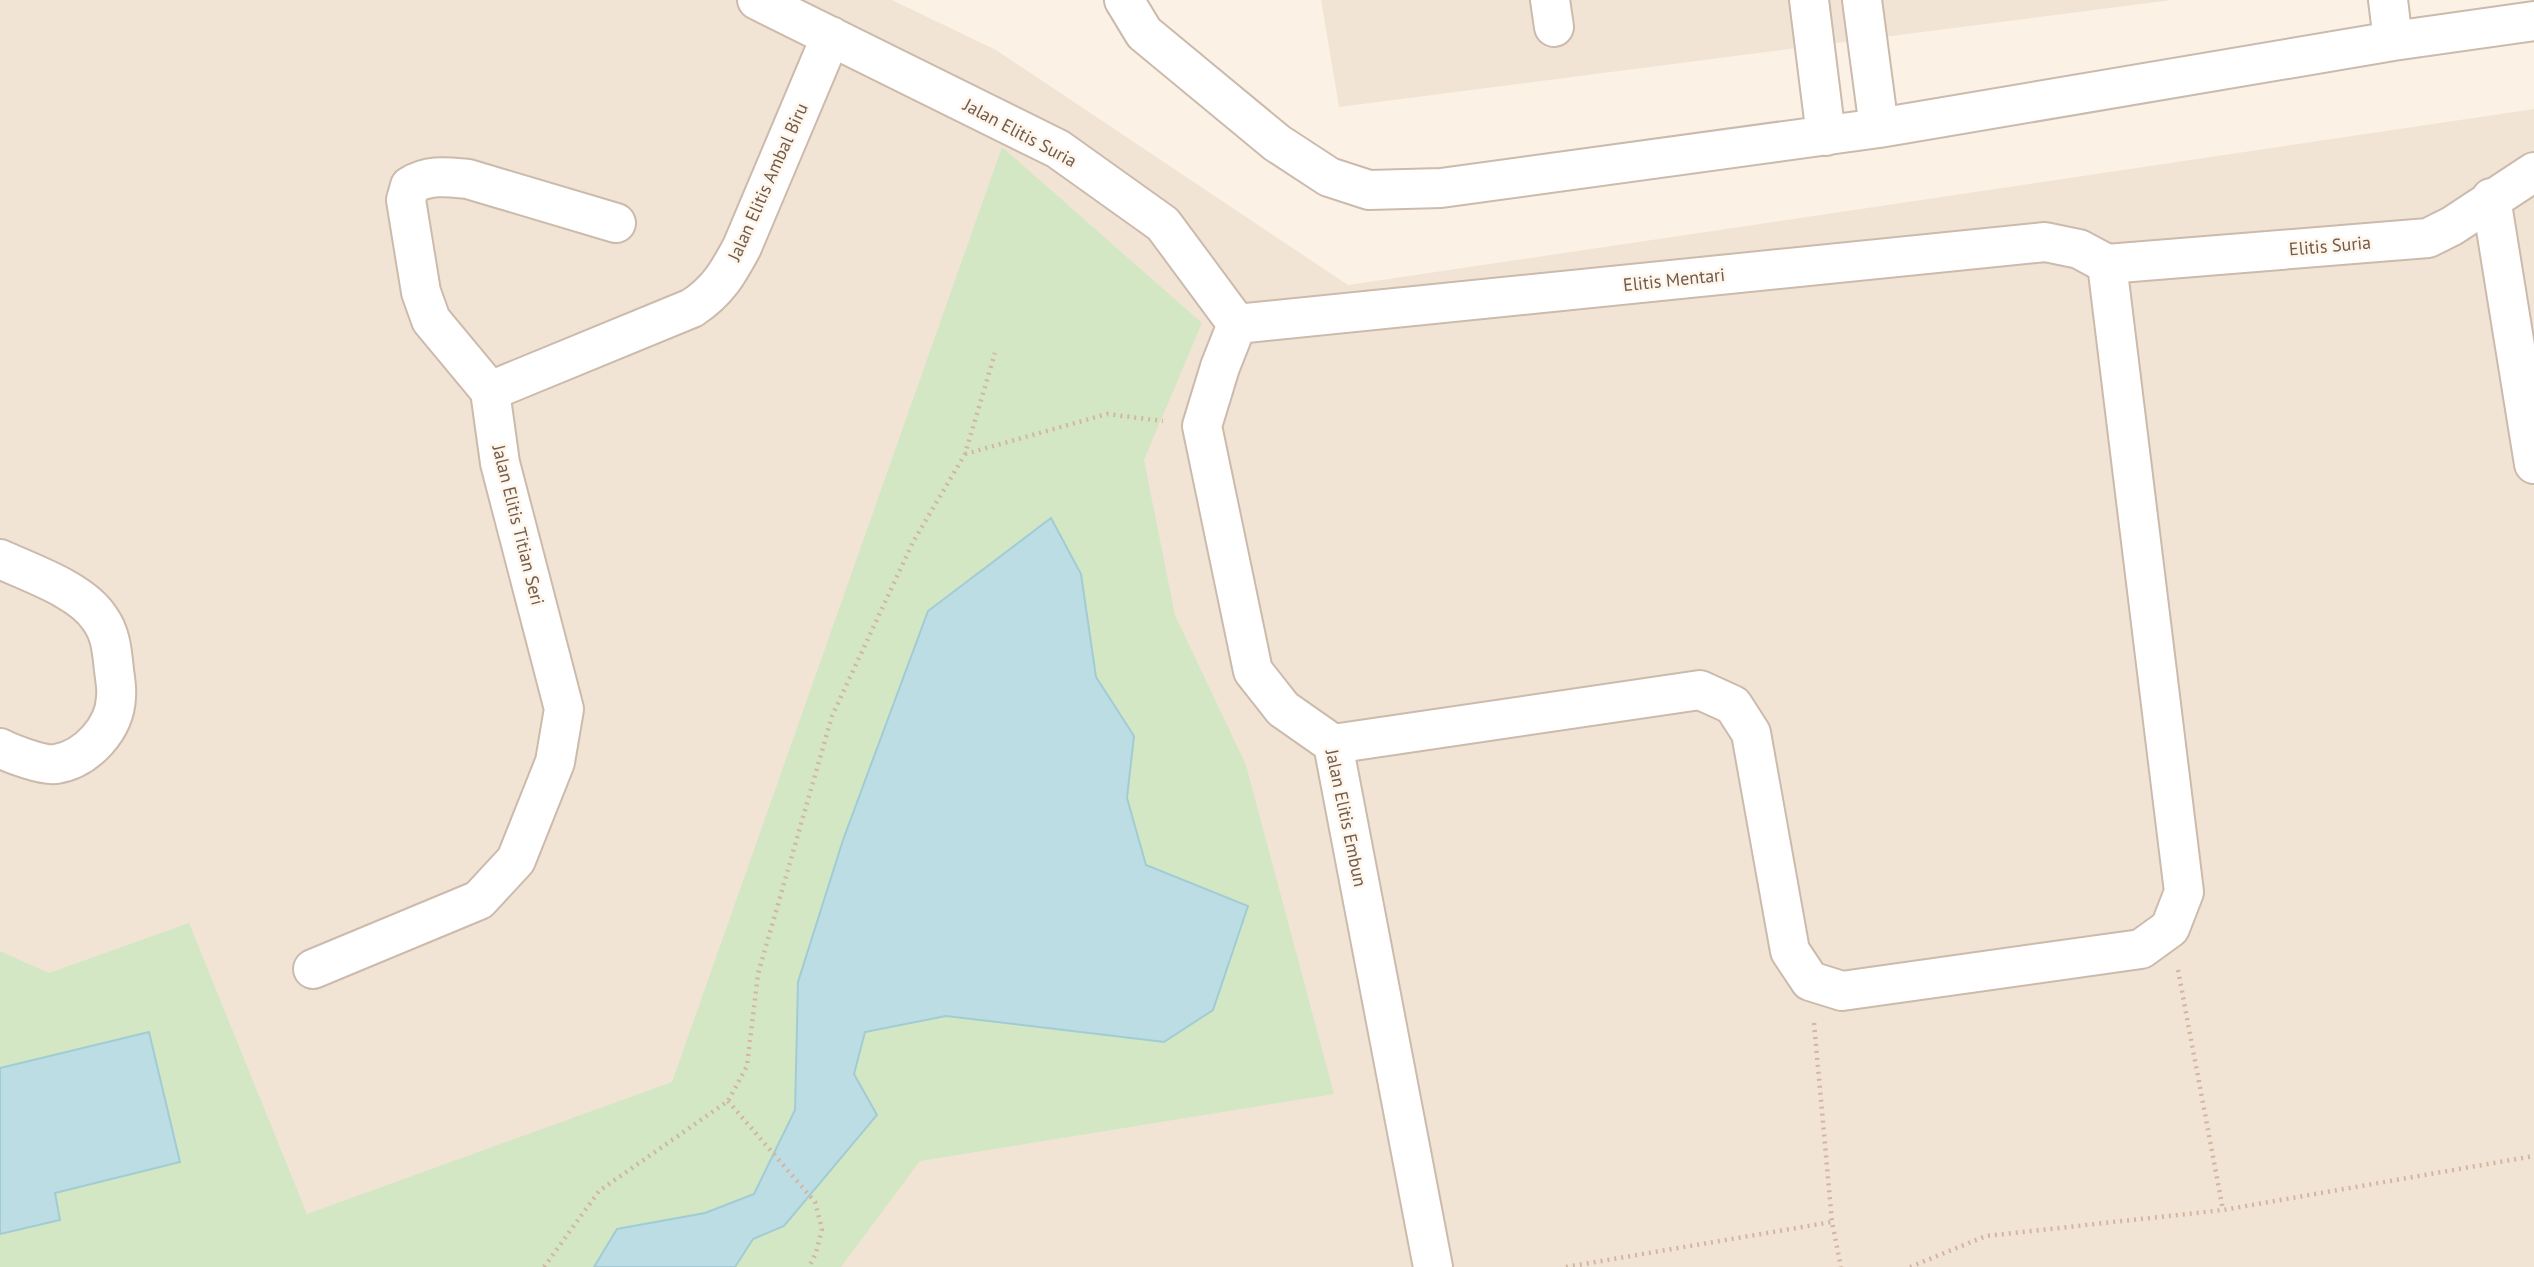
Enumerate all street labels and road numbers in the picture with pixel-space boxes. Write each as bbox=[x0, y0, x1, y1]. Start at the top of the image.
street label: Jalan Elitis Suria bbox=[959, 93, 1081, 172]
street label: Jalan Elitis Ambal Biru bbox=[722, 99, 813, 265]
street label: Elitis Suria bbox=[2288, 230, 2372, 261]
street label: Elitis Mentari bbox=[1622, 263, 1726, 296]
street label: Jalan Elitis Titian Seri bbox=[487, 441, 550, 607]
street label: Jalan Elitis Embun bbox=[1321, 746, 1372, 889]

